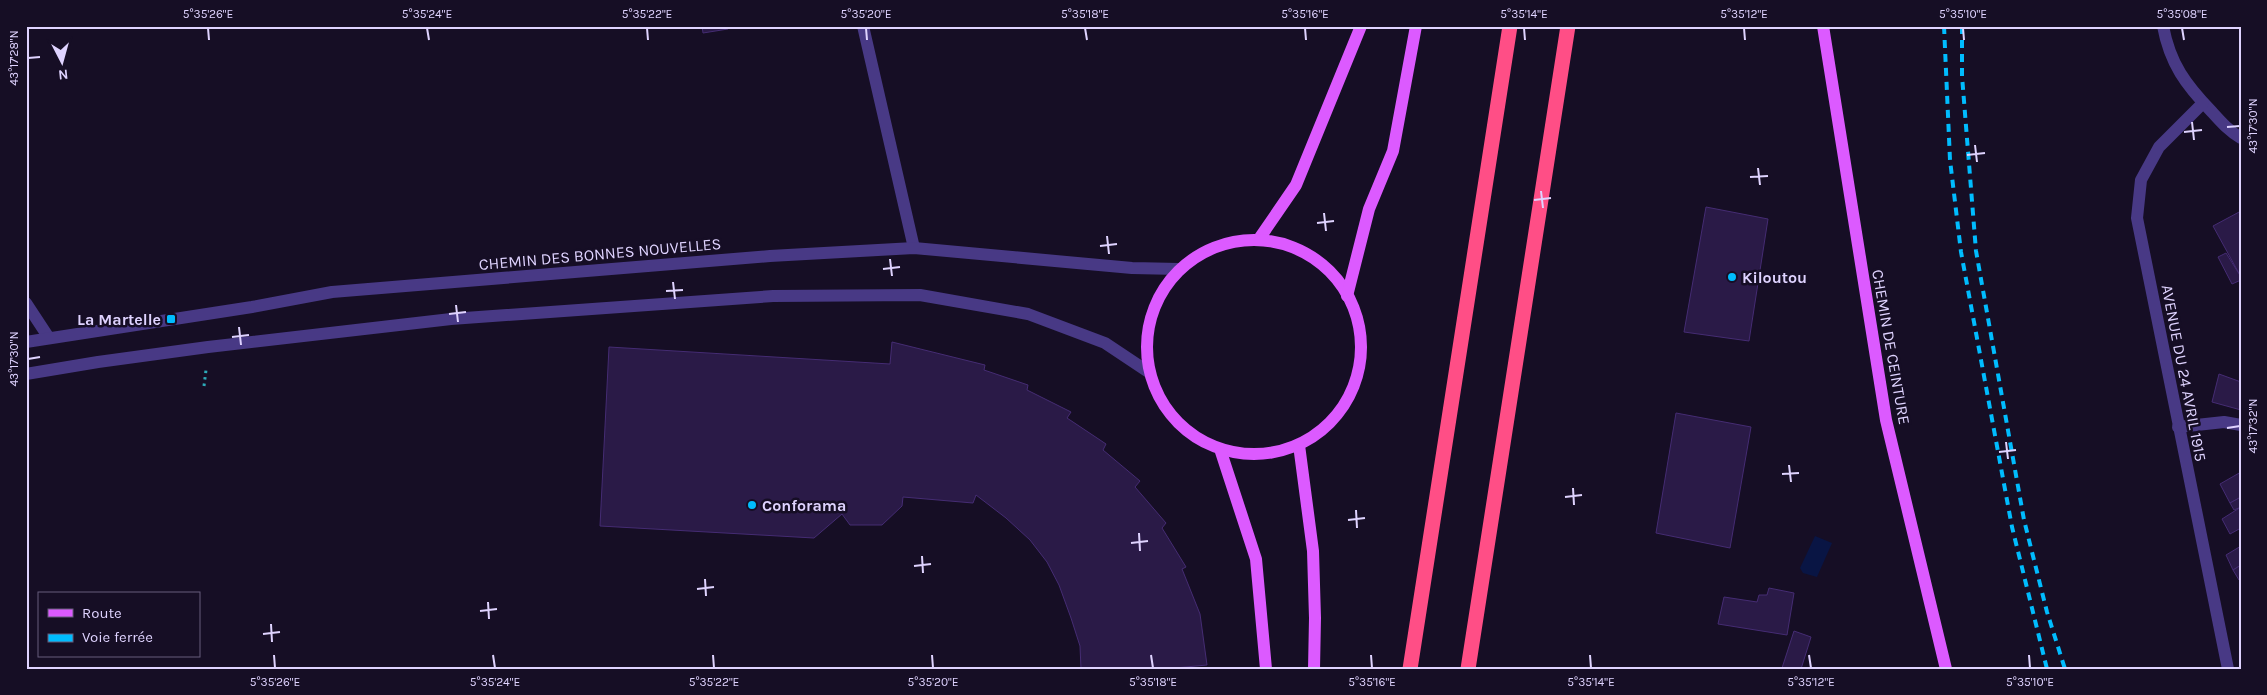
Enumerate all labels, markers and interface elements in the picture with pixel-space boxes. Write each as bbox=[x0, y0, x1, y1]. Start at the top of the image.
text: 5°35'26"E bbox=[183, 7, 233, 21]
text: 5°35'24"E bbox=[402, 7, 452, 21]
text: 5°35'22"E bbox=[622, 7, 672, 21]
text: 5°35'20"E bbox=[841, 7, 891, 21]
text: 5°35'18"E bbox=[1061, 7, 1109, 21]
text: 5°35'16"E bbox=[1281, 7, 1329, 21]
text: 5°35'14"E bbox=[1500, 7, 1548, 21]
text: 5°35'12"E bbox=[1720, 7, 1768, 21]
text: 5°35'10"E bbox=[1939, 7, 1987, 21]
text: 5°35'08"E bbox=[2156, 7, 2208, 21]
text: 43°17'28"N bbox=[7, 30, 21, 86]
north arrow bbox=[38, 38, 88, 88]
text: N bbox=[57, 65, 69, 83]
text: 43°17'30"N bbox=[2246, 98, 2260, 154]
street label: CHEMIN DES BONNES NOUVELLES bbox=[478, 234, 722, 274]
place label: Kiloutou bbox=[1742, 268, 1807, 287]
street label: CHEMIN DE CEINTURE bbox=[1868, 268, 1914, 426]
marker: Kiloutou bbox=[1726, 271, 1738, 283]
street label: AVENUE DU 24 AVRIL 1915 bbox=[2158, 283, 2210, 463]
place label: La Martelle bbox=[77, 310, 161, 329]
marker: La Martelle bbox=[165, 313, 177, 325]
text: 43°17'30"N bbox=[7, 331, 21, 387]
text: 43°17'32"N bbox=[2246, 398, 2260, 454]
place label: Conforama bbox=[762, 496, 846, 515]
marker: Conforama bbox=[746, 499, 758, 511]
legend bbox=[38, 592, 200, 658]
text: Route bbox=[82, 604, 122, 622]
text: Voie ferrée bbox=[82, 628, 153, 646]
text: 5°35'26"E bbox=[250, 675, 300, 689]
text: 5°35'24"E bbox=[470, 675, 520, 689]
text: 5°35'22"E bbox=[689, 675, 739, 689]
text: 5°35'20"E bbox=[908, 675, 958, 689]
text: 5°35'18"E bbox=[1129, 675, 1177, 689]
text: 5°35'16"E bbox=[1348, 675, 1396, 689]
text: 5°35'14"E bbox=[1567, 675, 1615, 689]
text: 5°35'12"E bbox=[1787, 675, 1835, 689]
text: 5°35'10"E bbox=[2006, 675, 2054, 689]

